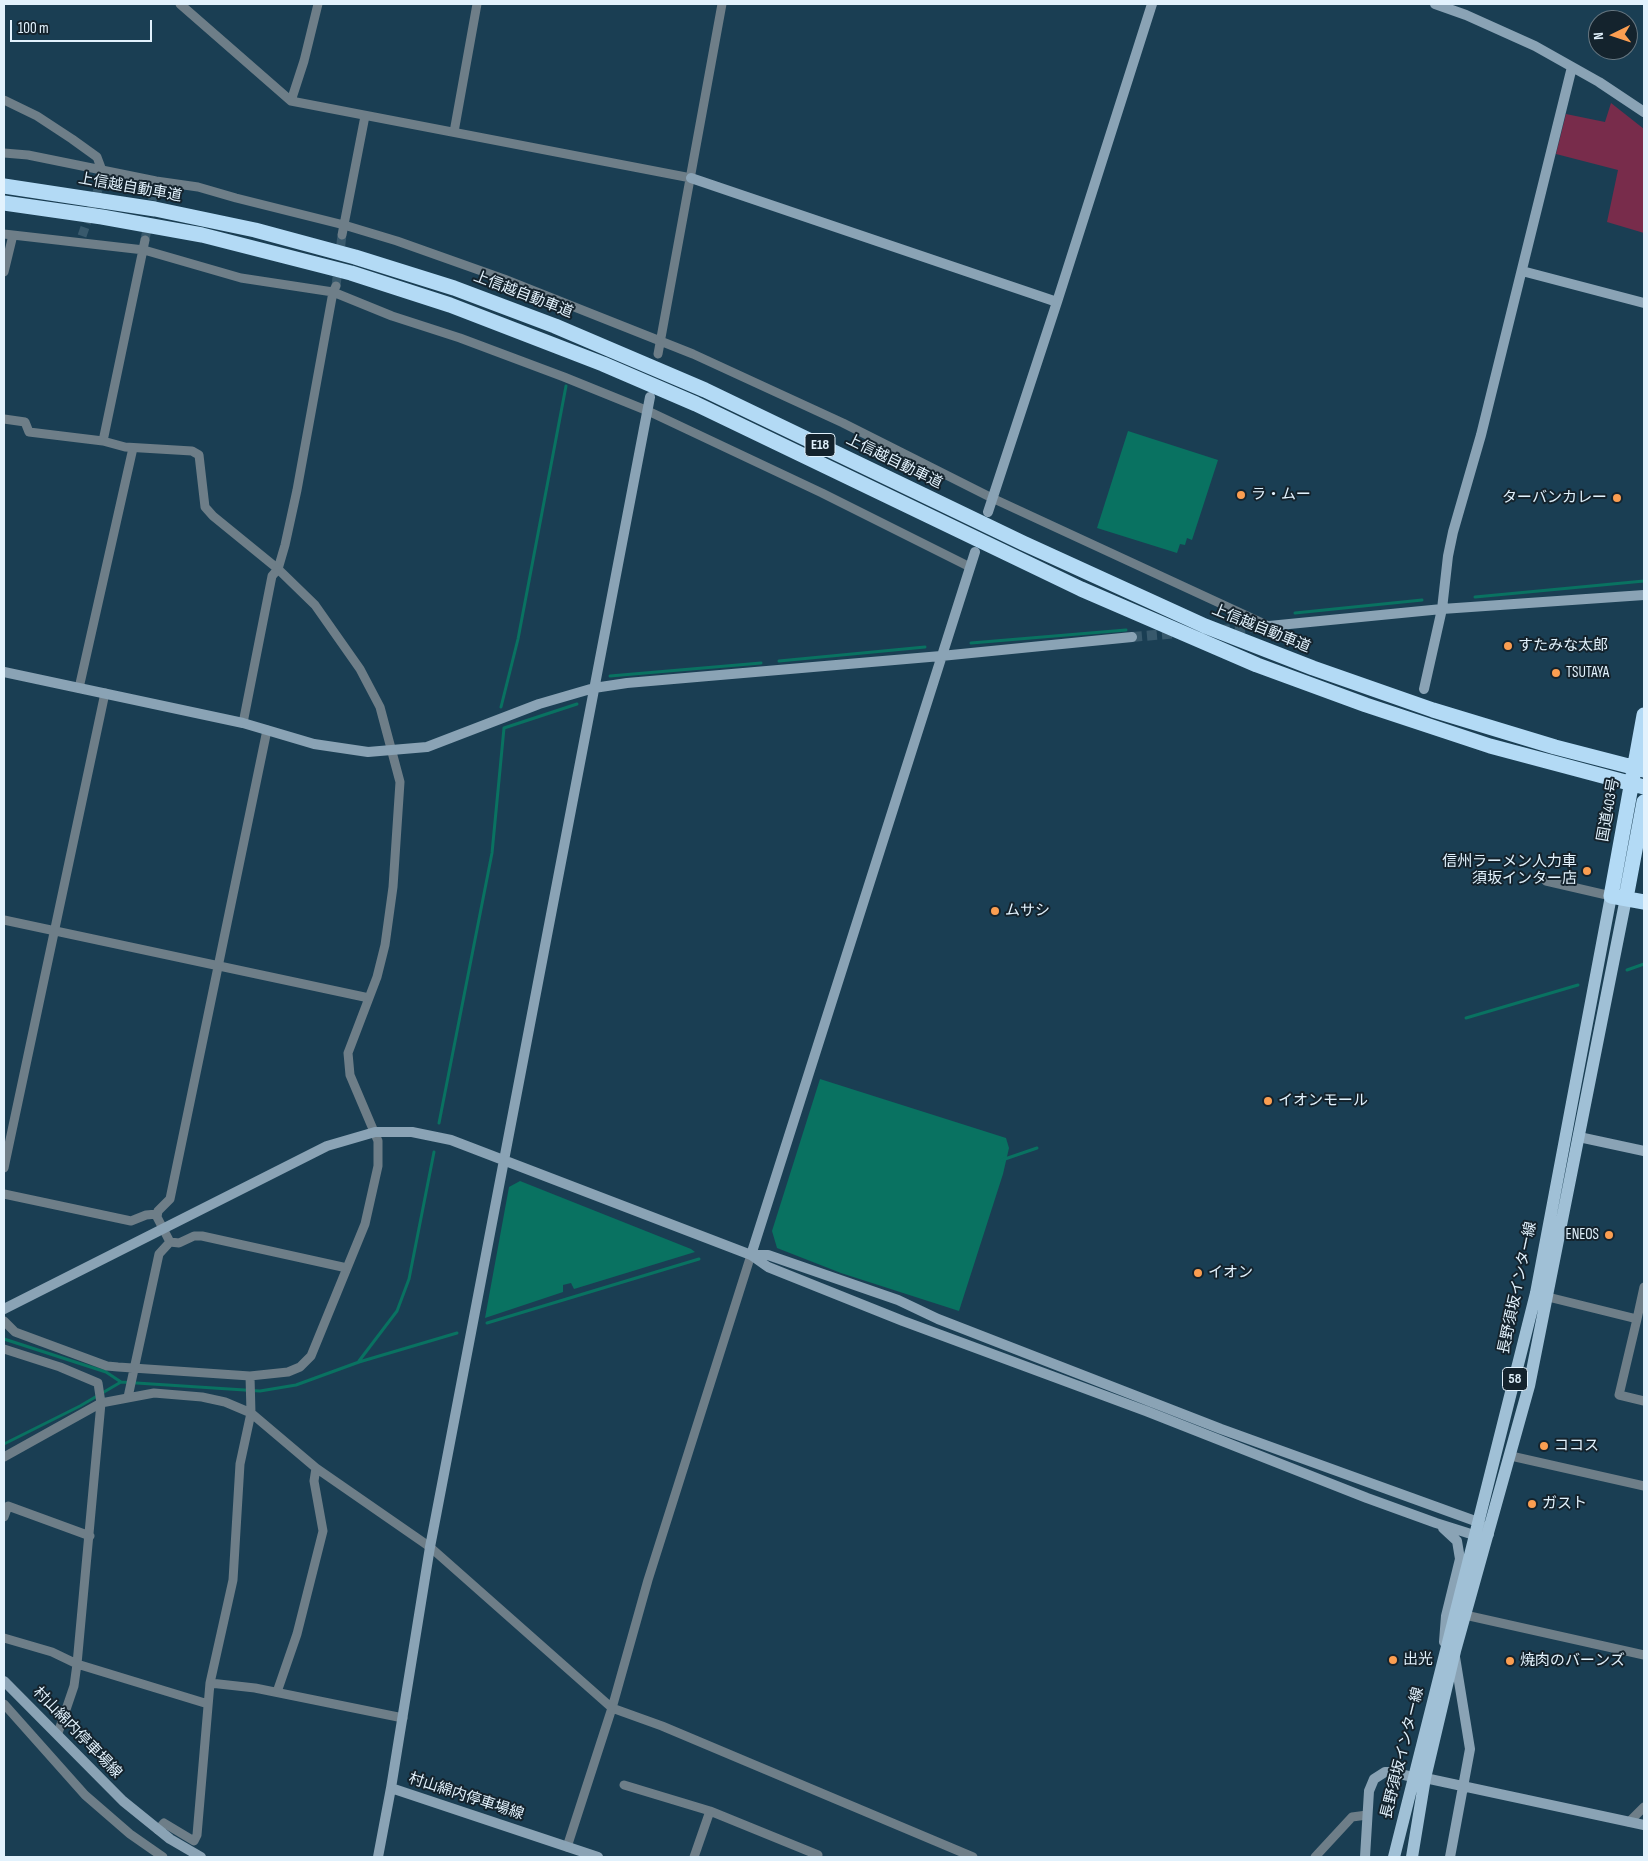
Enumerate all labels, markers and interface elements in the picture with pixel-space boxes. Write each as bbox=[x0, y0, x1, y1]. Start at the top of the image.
scale bar bbox=[12, 10, 155, 42]
north arrow bbox=[1588, 10, 1638, 60]
text: 100 m bbox=[18, 19, 49, 38]
text: N bbox=[1590, 32, 1607, 40]
street label: 上信越自動車道 bbox=[77, 170, 183, 206]
street label: 上信越自動車道 bbox=[471, 268, 575, 322]
street label: 上信越自動車道 bbox=[843, 431, 945, 493]
road number: E18 bbox=[805, 434, 835, 456]
place label: ラ・ムー bbox=[1251, 486, 1311, 504]
marker: ラ・ムー bbox=[1235, 489, 1247, 501]
place label: ターバンカレー bbox=[1502, 489, 1607, 507]
marker: ターバンカレー bbox=[1611, 492, 1623, 504]
street label: 上信越自動車道 bbox=[1209, 601, 1313, 657]
place label: すたみな太郎 bbox=[1518, 637, 1608, 655]
marker: すたみな太郎 bbox=[1502, 640, 1514, 652]
place label: TSUTAYA bbox=[1566, 664, 1609, 682]
marker: TSUTAYA bbox=[1550, 667, 1562, 679]
street label: 国道403号 bbox=[1595, 777, 1623, 843]
place label: 信州ラーメン人力車 須坂インター店 bbox=[1442, 853, 1577, 888]
marker: 信州ラーメン人力車 須坂インター店 bbox=[1581, 865, 1593, 877]
place label: ムサシ bbox=[1005, 902, 1050, 920]
marker: ムサシ bbox=[989, 905, 1001, 917]
place label: イオンモール bbox=[1278, 1092, 1368, 1110]
marker: イオンモール bbox=[1262, 1095, 1274, 1107]
street label: 長野須坂インター線 bbox=[1495, 1220, 1541, 1356]
place label: ENEOS bbox=[1565, 1226, 1599, 1244]
marker: ENEOS bbox=[1603, 1229, 1615, 1241]
place label: イオン bbox=[1208, 1264, 1253, 1282]
marker: イオン bbox=[1192, 1267, 1204, 1279]
road number: 58 bbox=[1502, 1368, 1528, 1390]
place label: ココス bbox=[1554, 1437, 1599, 1455]
marker: ココス bbox=[1538, 1440, 1550, 1452]
place label: ガスト bbox=[1542, 1495, 1587, 1513]
marker: ガスト bbox=[1526, 1498, 1538, 1510]
place label: 出光 bbox=[1403, 1651, 1433, 1669]
place label: 焼肉のバーンズ bbox=[1520, 1652, 1625, 1670]
marker: 出光 bbox=[1387, 1654, 1399, 1666]
marker: 焼肉のバーンズ bbox=[1504, 1655, 1516, 1667]
street label: 村山綿内停車場線 bbox=[29, 1684, 125, 1782]
street label: 長野須坂インター線 bbox=[1378, 1685, 1428, 1821]
street label: 村山綿内停車場線 bbox=[406, 1770, 526, 1824]

